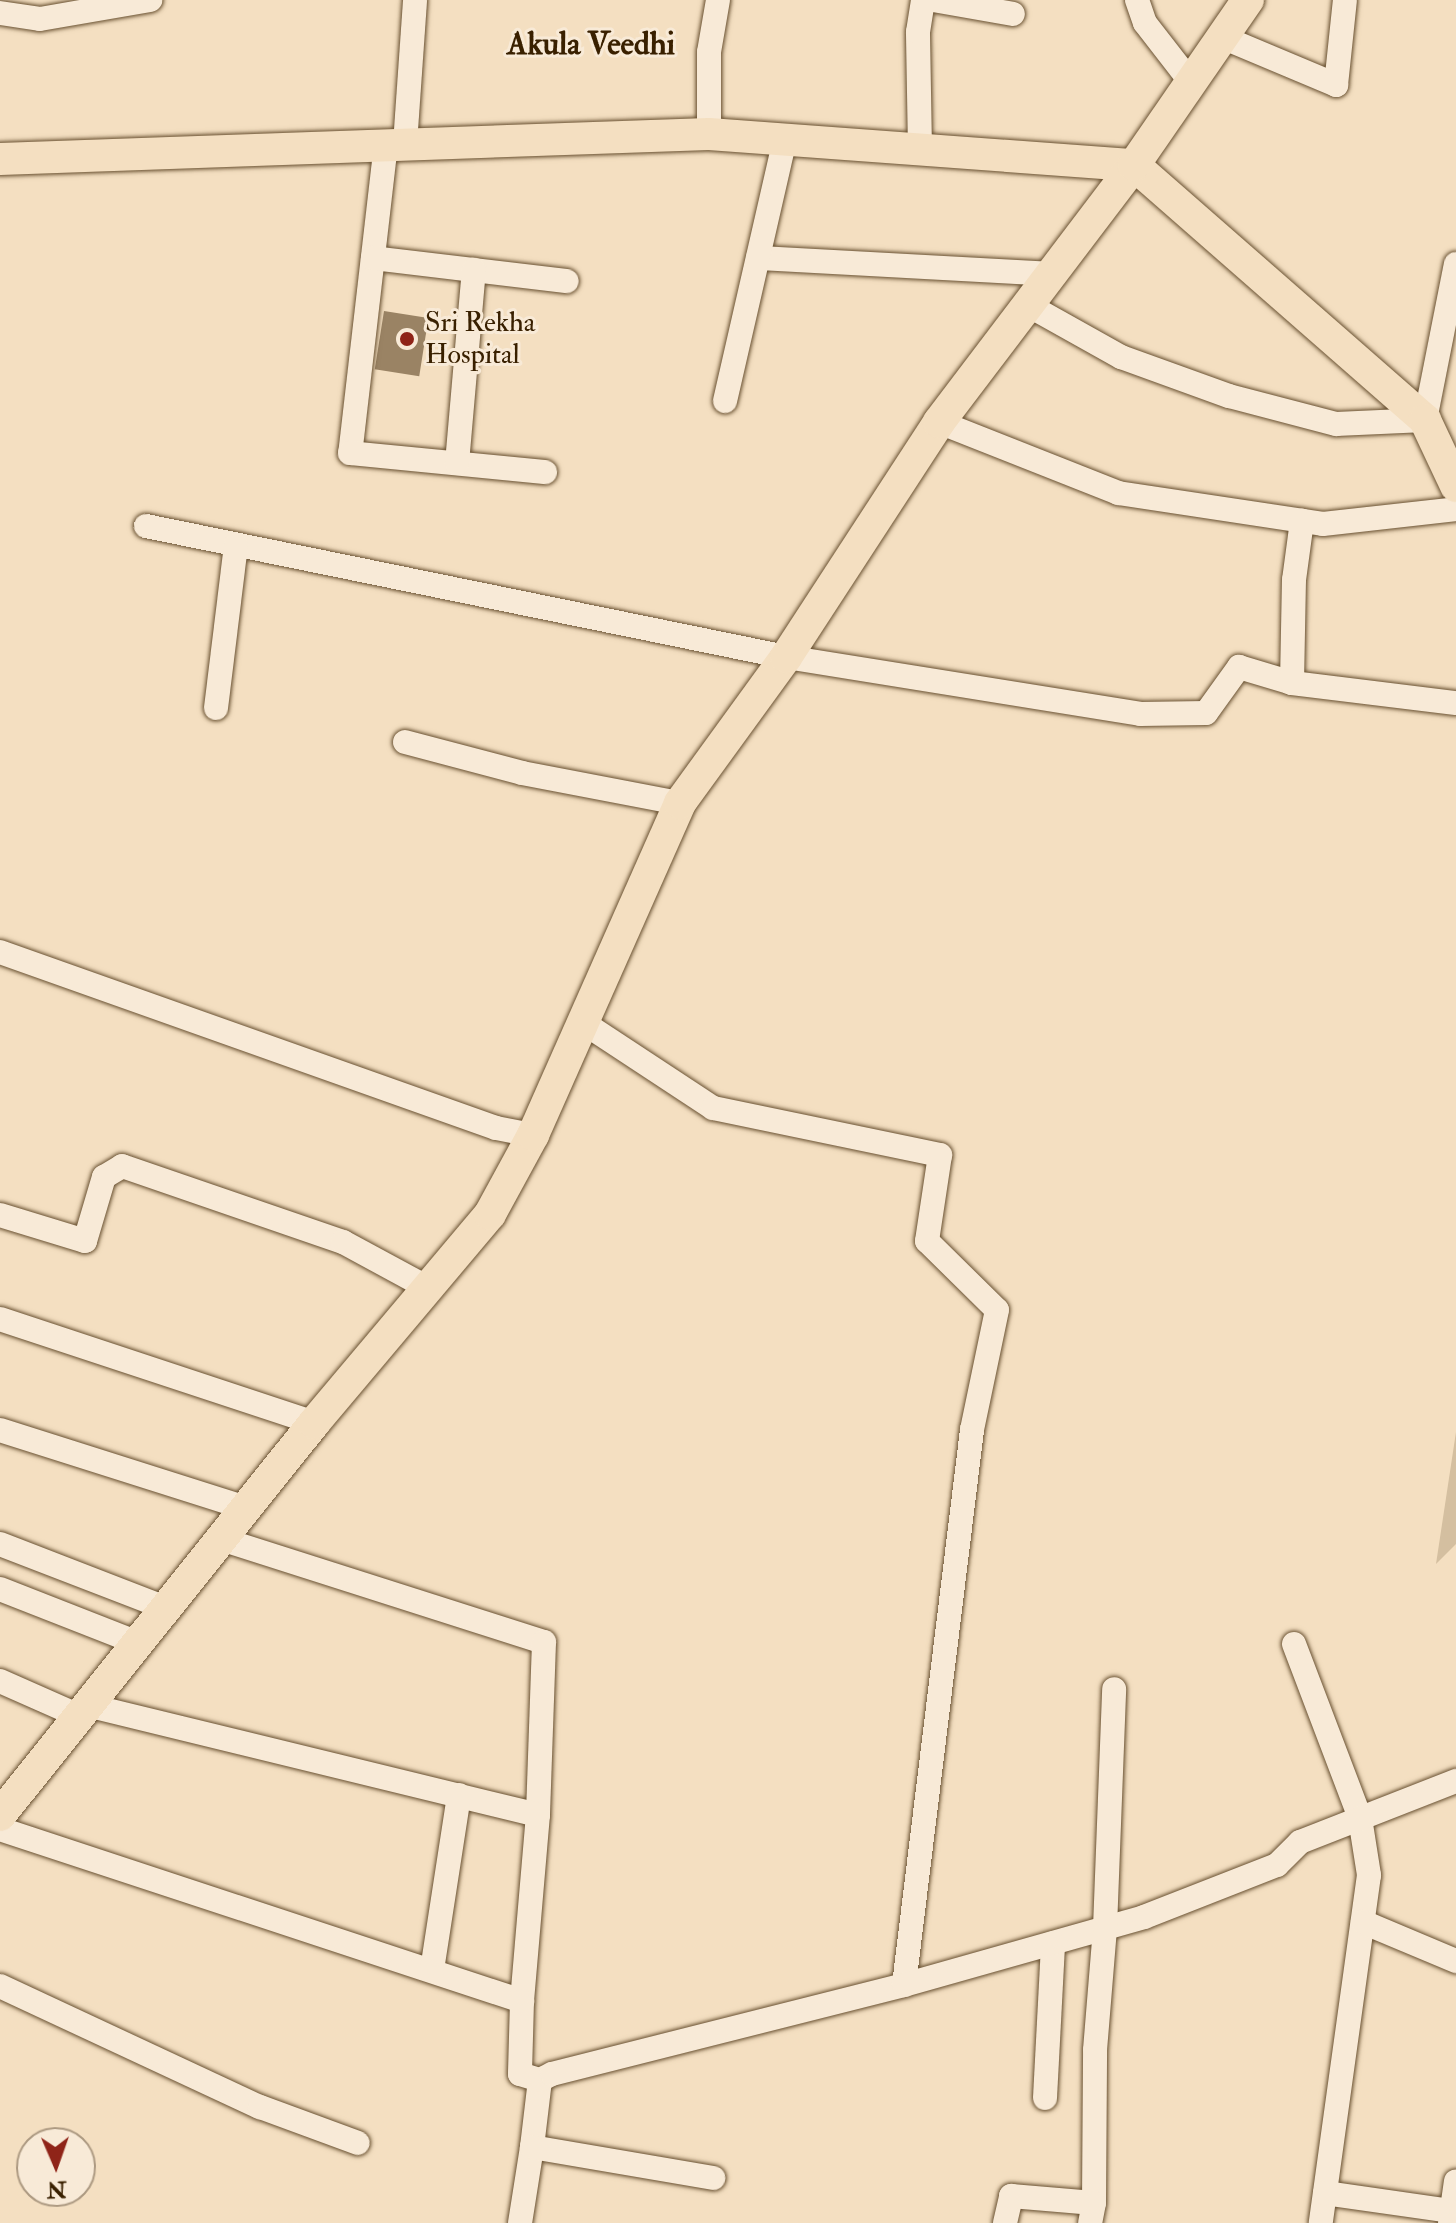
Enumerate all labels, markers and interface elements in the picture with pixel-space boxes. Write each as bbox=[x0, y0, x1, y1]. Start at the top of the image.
district label: Akula Veedhi bbox=[507, 25, 675, 63]
place label: Sri Rekha Hospital bbox=[425, 306, 535, 372]
marker: Sri Rekha Hospital bbox=[396, 328, 418, 350]
north arrow bbox=[16, 2127, 96, 2207]
text: N bbox=[46, 2175, 67, 2203]

